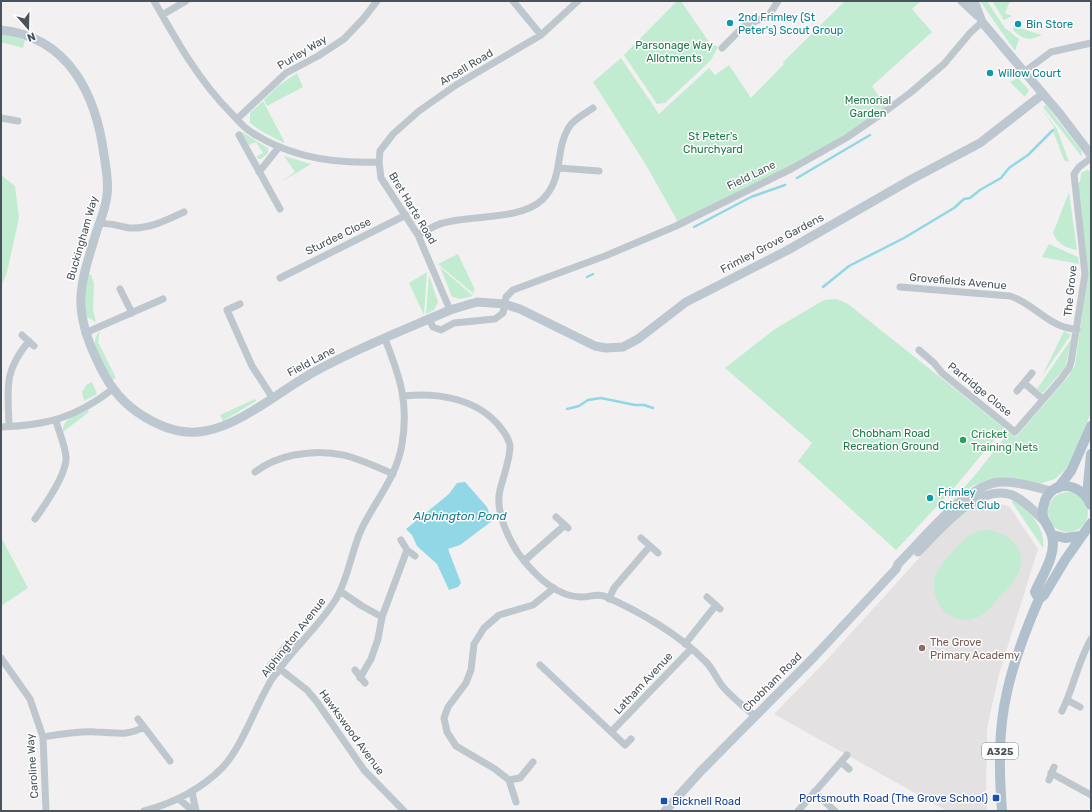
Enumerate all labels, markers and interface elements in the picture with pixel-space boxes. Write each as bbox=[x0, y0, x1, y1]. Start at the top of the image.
north arrow bbox=[8, 8, 48, 48]
place label: 2nd Frimley (St Peter's) Scout Group bbox=[738, 11, 843, 37]
marker: 2nd Frimley (St Peter's) Scout Group bbox=[725, 18, 735, 28]
place label: Bin Store bbox=[1026, 18, 1073, 31]
marker: Bin Store bbox=[1013, 19, 1023, 29]
text: N bbox=[25, 29, 37, 44]
street label: Purley Way bbox=[275, 33, 329, 72]
park label: Parsonage Way Allotments bbox=[635, 39, 713, 65]
street label: Ansell Road bbox=[437, 46, 495, 88]
place label: Willow Court bbox=[998, 67, 1062, 80]
marker: Willow Court bbox=[985, 68, 995, 78]
park label: Memorial Garden bbox=[845, 94, 891, 120]
park label: St Peter's Churchyard bbox=[683, 130, 743, 156]
street label: Field Lane bbox=[725, 158, 778, 193]
street label: Bret Harte Road bbox=[386, 170, 439, 247]
street label: Buckingham Way bbox=[64, 194, 101, 282]
street label: Frimley Grove Gardens bbox=[718, 211, 826, 276]
street label: Sturdee Close bbox=[303, 215, 373, 258]
street label: The Grove bbox=[1061, 265, 1080, 317]
street label: Grovefields Avenue bbox=[909, 271, 1007, 292]
street label: Field Lane bbox=[285, 343, 337, 379]
street label: Partridge Close bbox=[945, 360, 1014, 419]
park label: Chobham Road Recreation Ground bbox=[843, 427, 939, 453]
place label: Cricket Training Nets bbox=[971, 428, 1039, 454]
marker: Cricket Training Nets bbox=[958, 435, 968, 445]
place label: Frimley Cricket Club bbox=[938, 486, 1000, 512]
marker: Frimley Cricket Club bbox=[925, 493, 935, 503]
water label: Alphington Pond bbox=[412, 509, 508, 523]
street label: Alphington Avenue bbox=[258, 595, 329, 680]
place label: The Grove Primary Academy bbox=[930, 636, 1020, 662]
marker: The Grove Primary Academy bbox=[917, 643, 927, 653]
street label: Latham Avenue bbox=[611, 650, 675, 717]
street label: Chobham Road bbox=[740, 650, 805, 715]
street label: Hawkswood Avenue bbox=[316, 687, 387, 778]
street label: Caroline Way bbox=[24, 733, 41, 799]
road number: A325 bbox=[982, 743, 1018, 759]
place label: Portsmouth Road (The Grove School) bbox=[799, 792, 988, 805]
marker: Portsmouth Road (The Grove School) bbox=[991, 793, 1001, 803]
place label: Bicknell Road bbox=[672, 795, 741, 808]
marker: Bicknell Road bbox=[659, 796, 669, 806]

